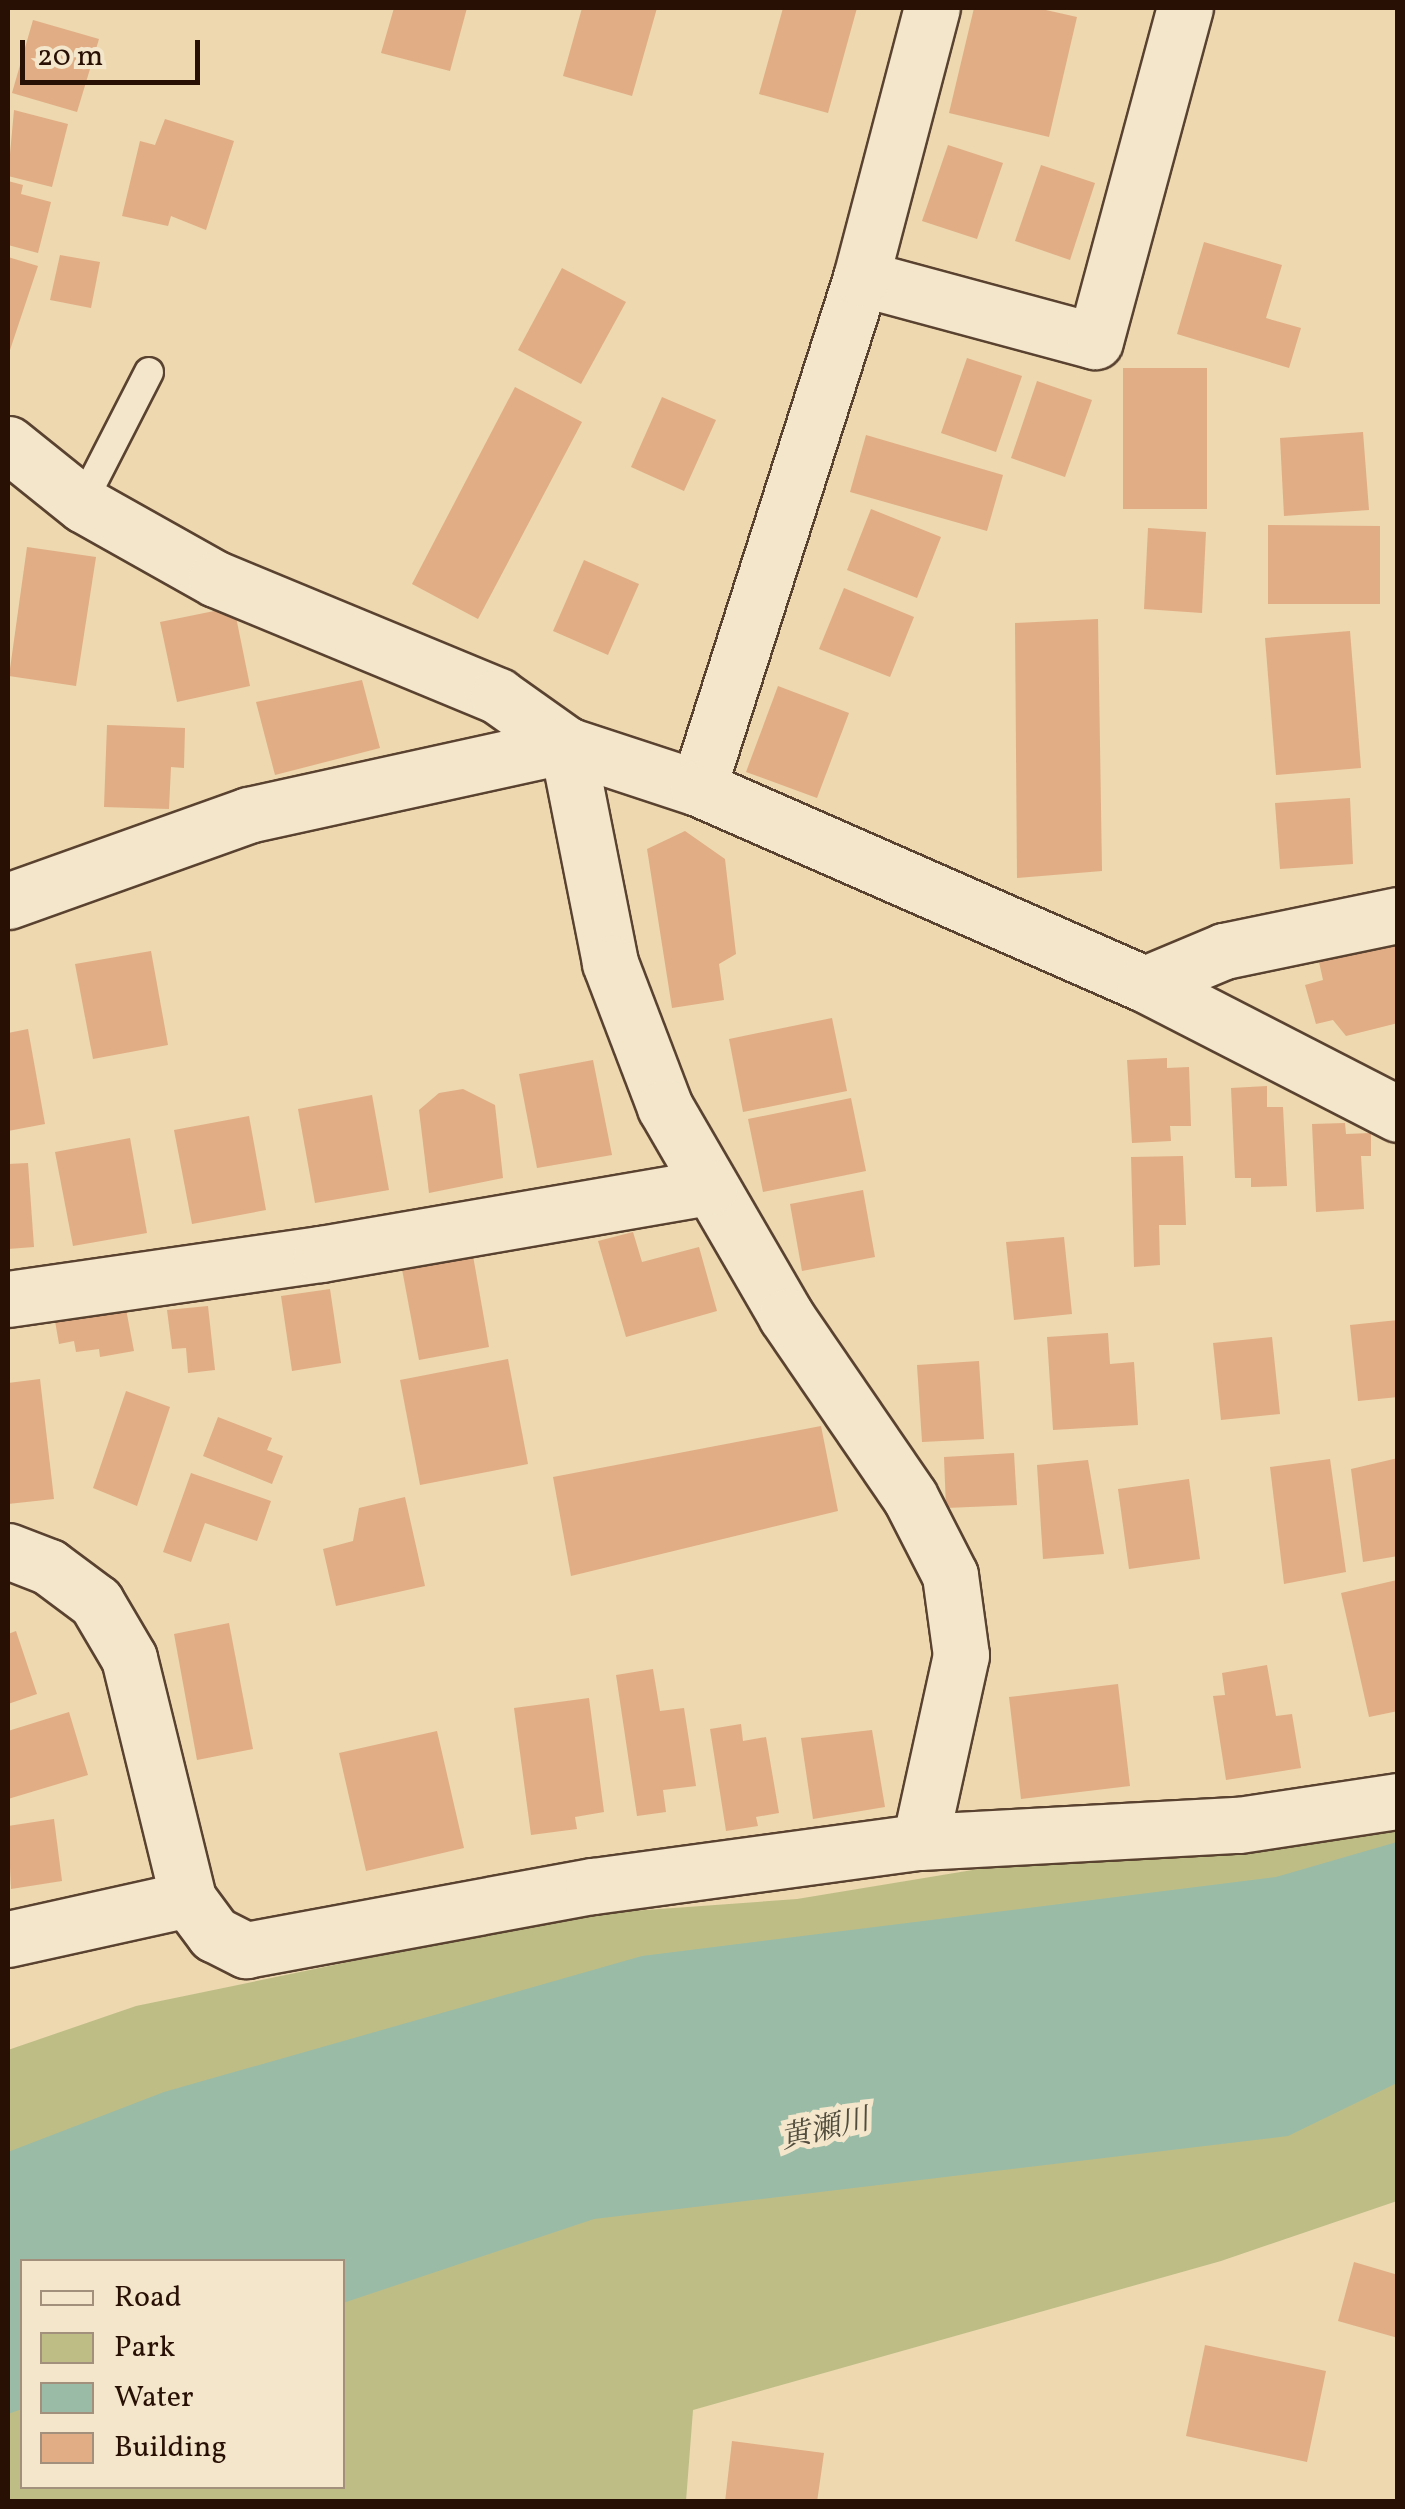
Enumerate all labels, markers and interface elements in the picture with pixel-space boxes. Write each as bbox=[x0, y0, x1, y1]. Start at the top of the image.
scale bar bbox=[25, 20, 205, 82]
text: 20 m bbox=[37, 36, 103, 78]
water label: 黄瀬川 bbox=[777, 2102, 873, 2158]
legend bbox=[20, 2259, 345, 2489]
text: Road bbox=[114, 2277, 182, 2319]
text: Park bbox=[114, 2327, 175, 2369]
text: Water bbox=[114, 2377, 194, 2419]
text: Building bbox=[114, 2427, 227, 2469]

